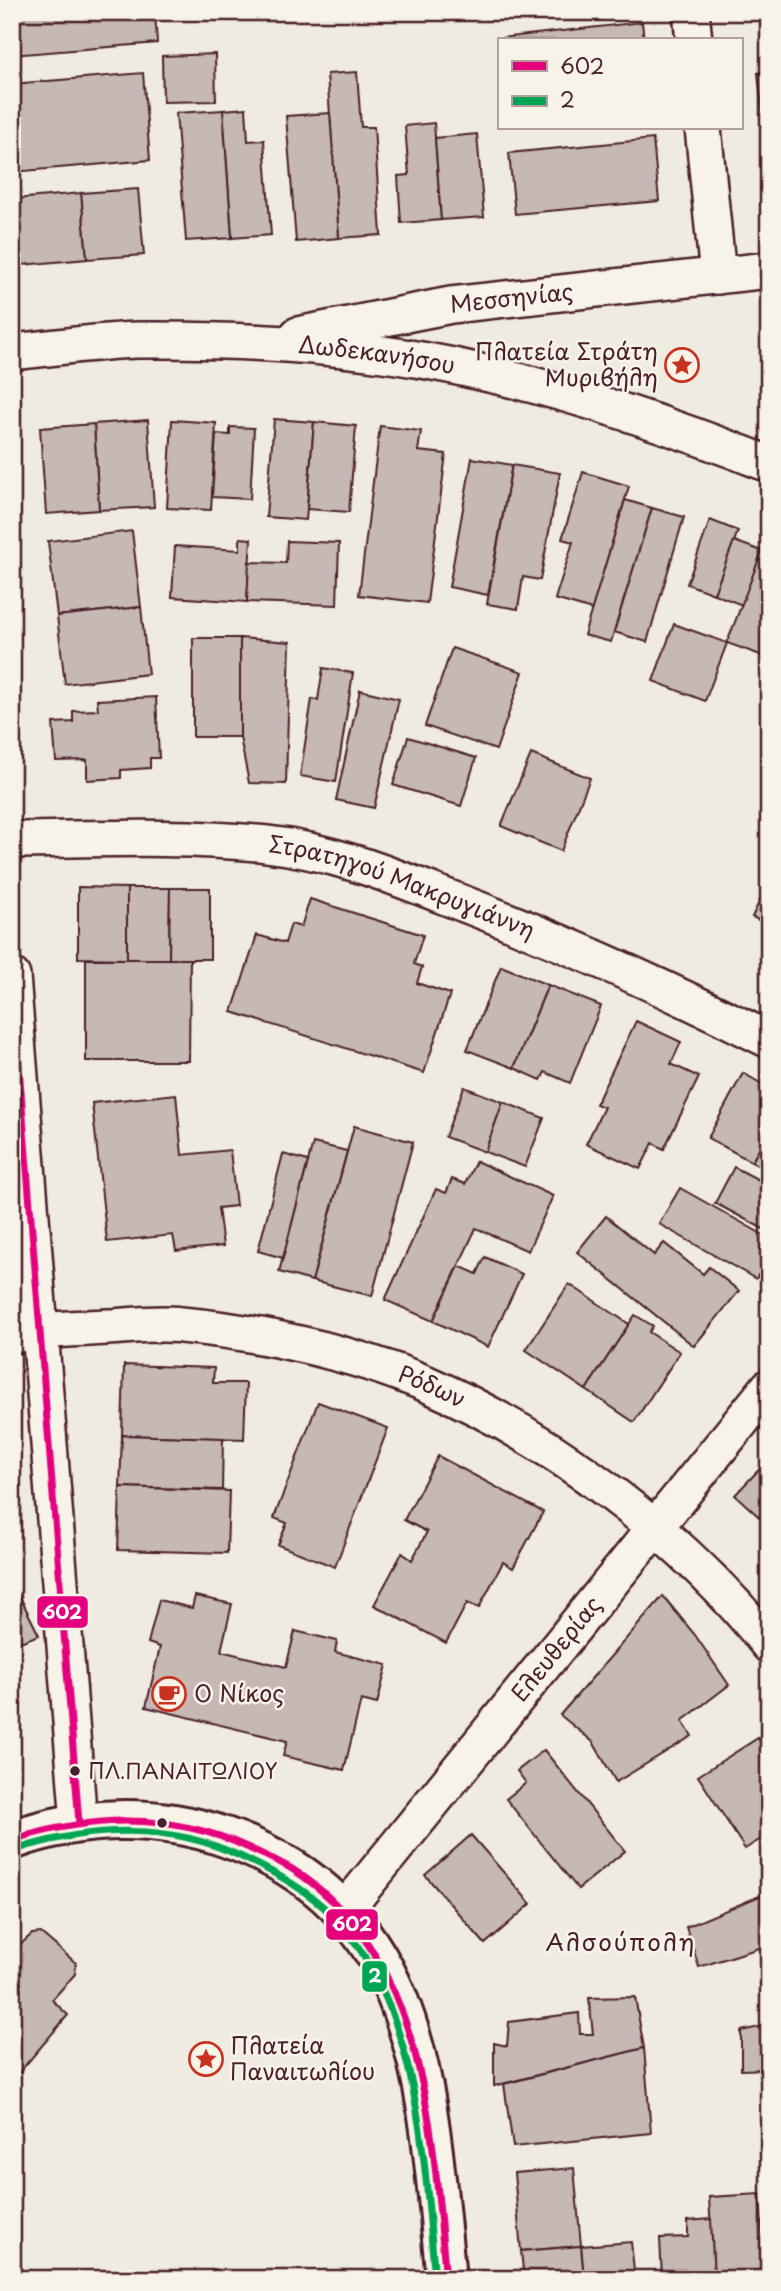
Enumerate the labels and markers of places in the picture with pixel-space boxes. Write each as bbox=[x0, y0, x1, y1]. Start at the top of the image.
place label: Πλατεία Στράτη Μυριβήλη bbox=[475, 333, 658, 394]
place icon: Πλατεία Στράτη Μυριβήλη bbox=[663, 346, 701, 384]
cafe icon: Ο Νίκος bbox=[150, 1675, 188, 1713]
place label: Ο Νίκος bbox=[194, 1675, 284, 1710]
place label: ΠΛ.ΠΑΝΑΙΤΩΛΙΟΥ bbox=[88, 1754, 278, 1786]
marker: ΠΛ.ΠΑΝΑΙΤΩΛΙΟΥ bbox=[68, 1764, 82, 1778]
unlabelled marker bbox=[155, 1816, 169, 1830]
place label: Πλατεία Παναιτωλίου bbox=[230, 2027, 375, 2088]
place icon: Πλατεία Παναιτωλίου bbox=[187, 2040, 225, 2078]

